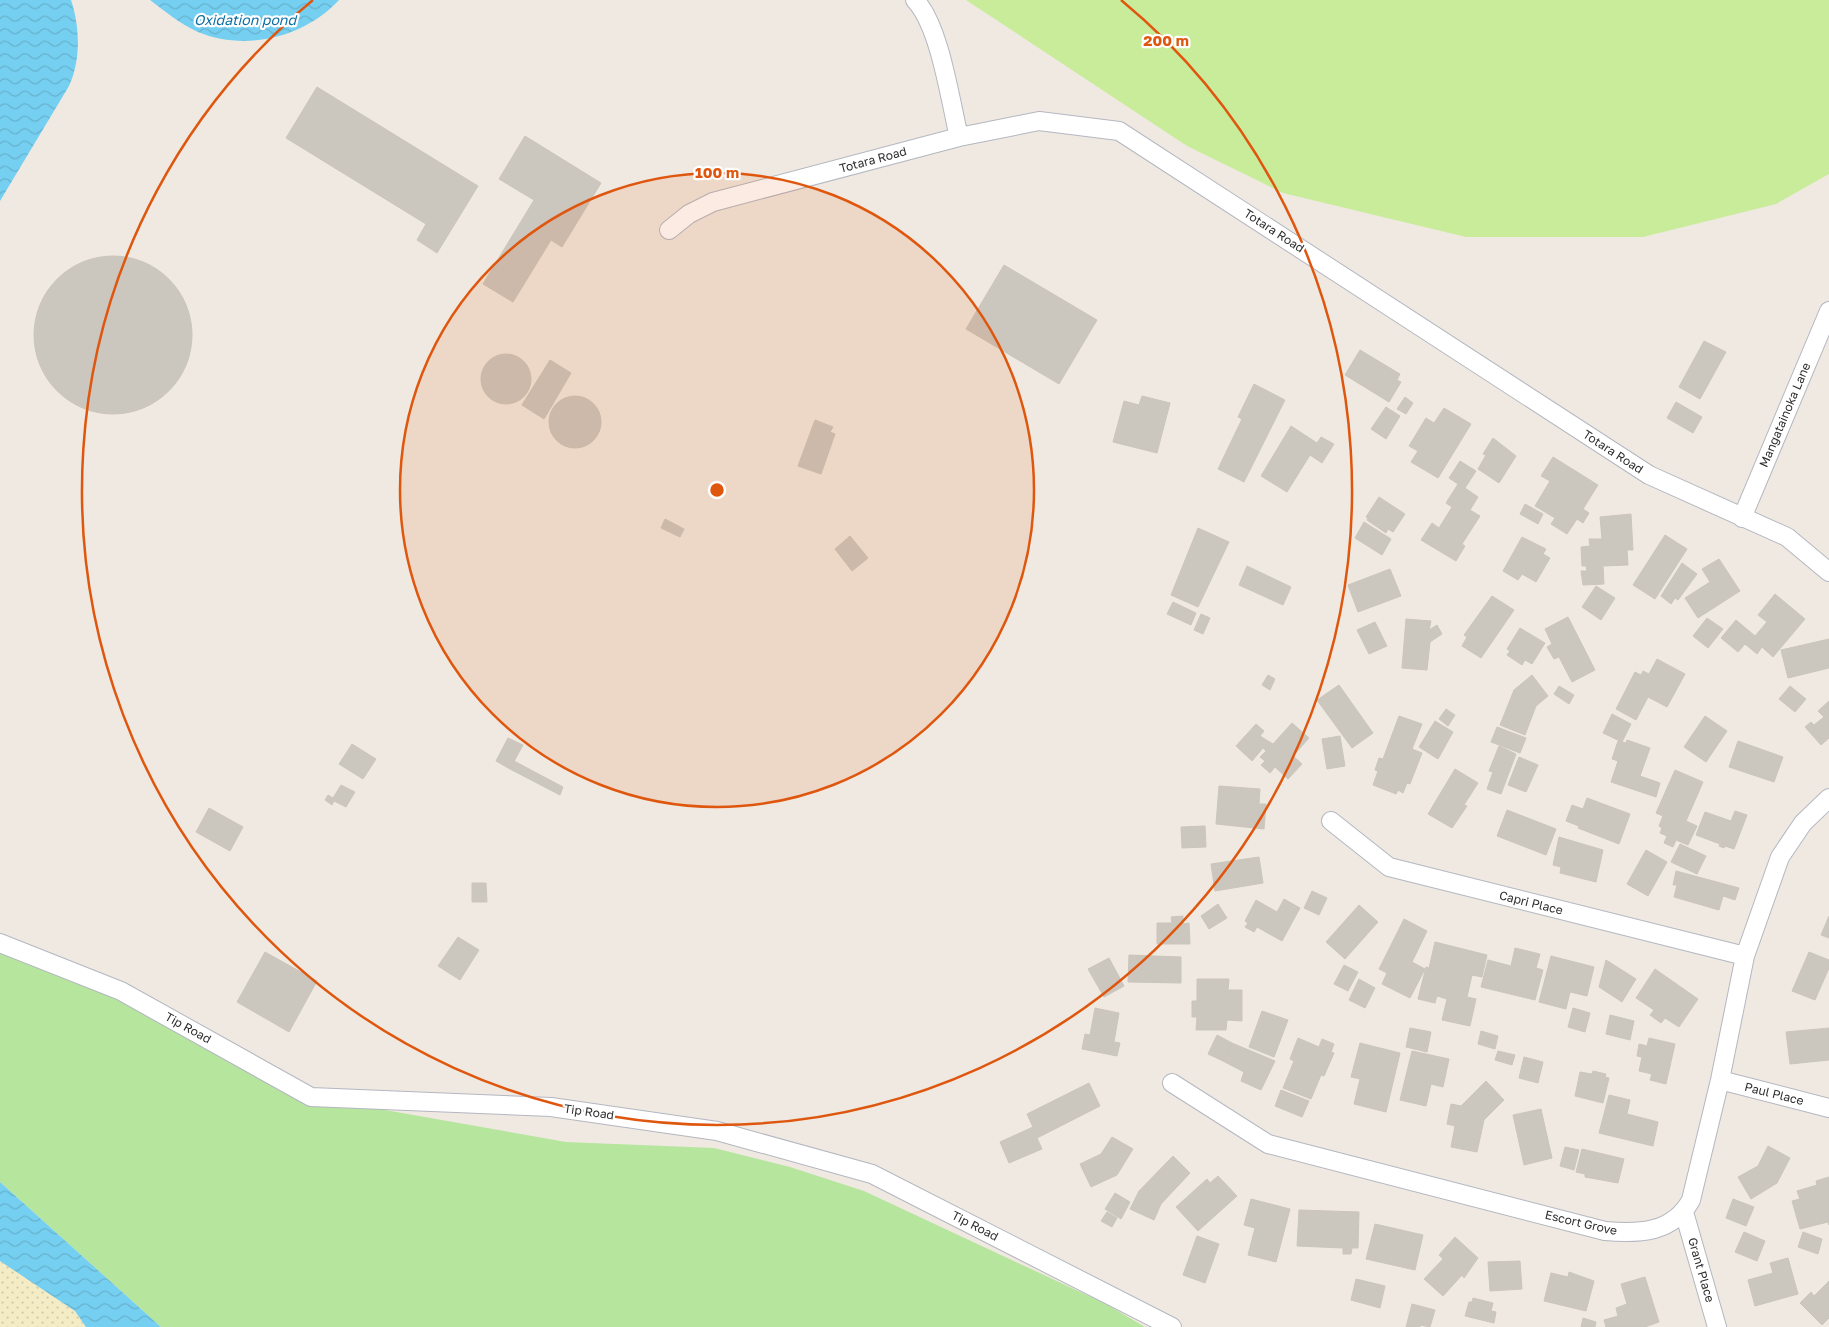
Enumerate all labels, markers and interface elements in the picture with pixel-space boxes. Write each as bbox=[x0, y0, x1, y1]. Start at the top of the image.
water label: Oxidation pond bbox=[194, 11, 297, 28]
text: 200 m bbox=[1143, 31, 1189, 49]
street label: Totara Road bbox=[838, 143, 908, 176]
text: 100 m bbox=[695, 163, 739, 181]
street label: Totara Road bbox=[1241, 206, 1307, 256]
street label: Mangatainoka Lane bbox=[1756, 360, 1813, 469]
street label: Totara Road bbox=[1580, 427, 1646, 477]
centre of rings bbox=[708, 481, 726, 499]
street label: Capri Place bbox=[1498, 887, 1565, 918]
street label: Tip Road bbox=[163, 1009, 214, 1046]
street label: Paul Place bbox=[1743, 1079, 1805, 1108]
street label: Tip Road bbox=[563, 1101, 615, 1122]
street label: Tip Road bbox=[949, 1207, 1001, 1244]
street label: Escort Grove bbox=[1544, 1207, 1619, 1238]
street label: Grant Place bbox=[1685, 1236, 1718, 1304]

